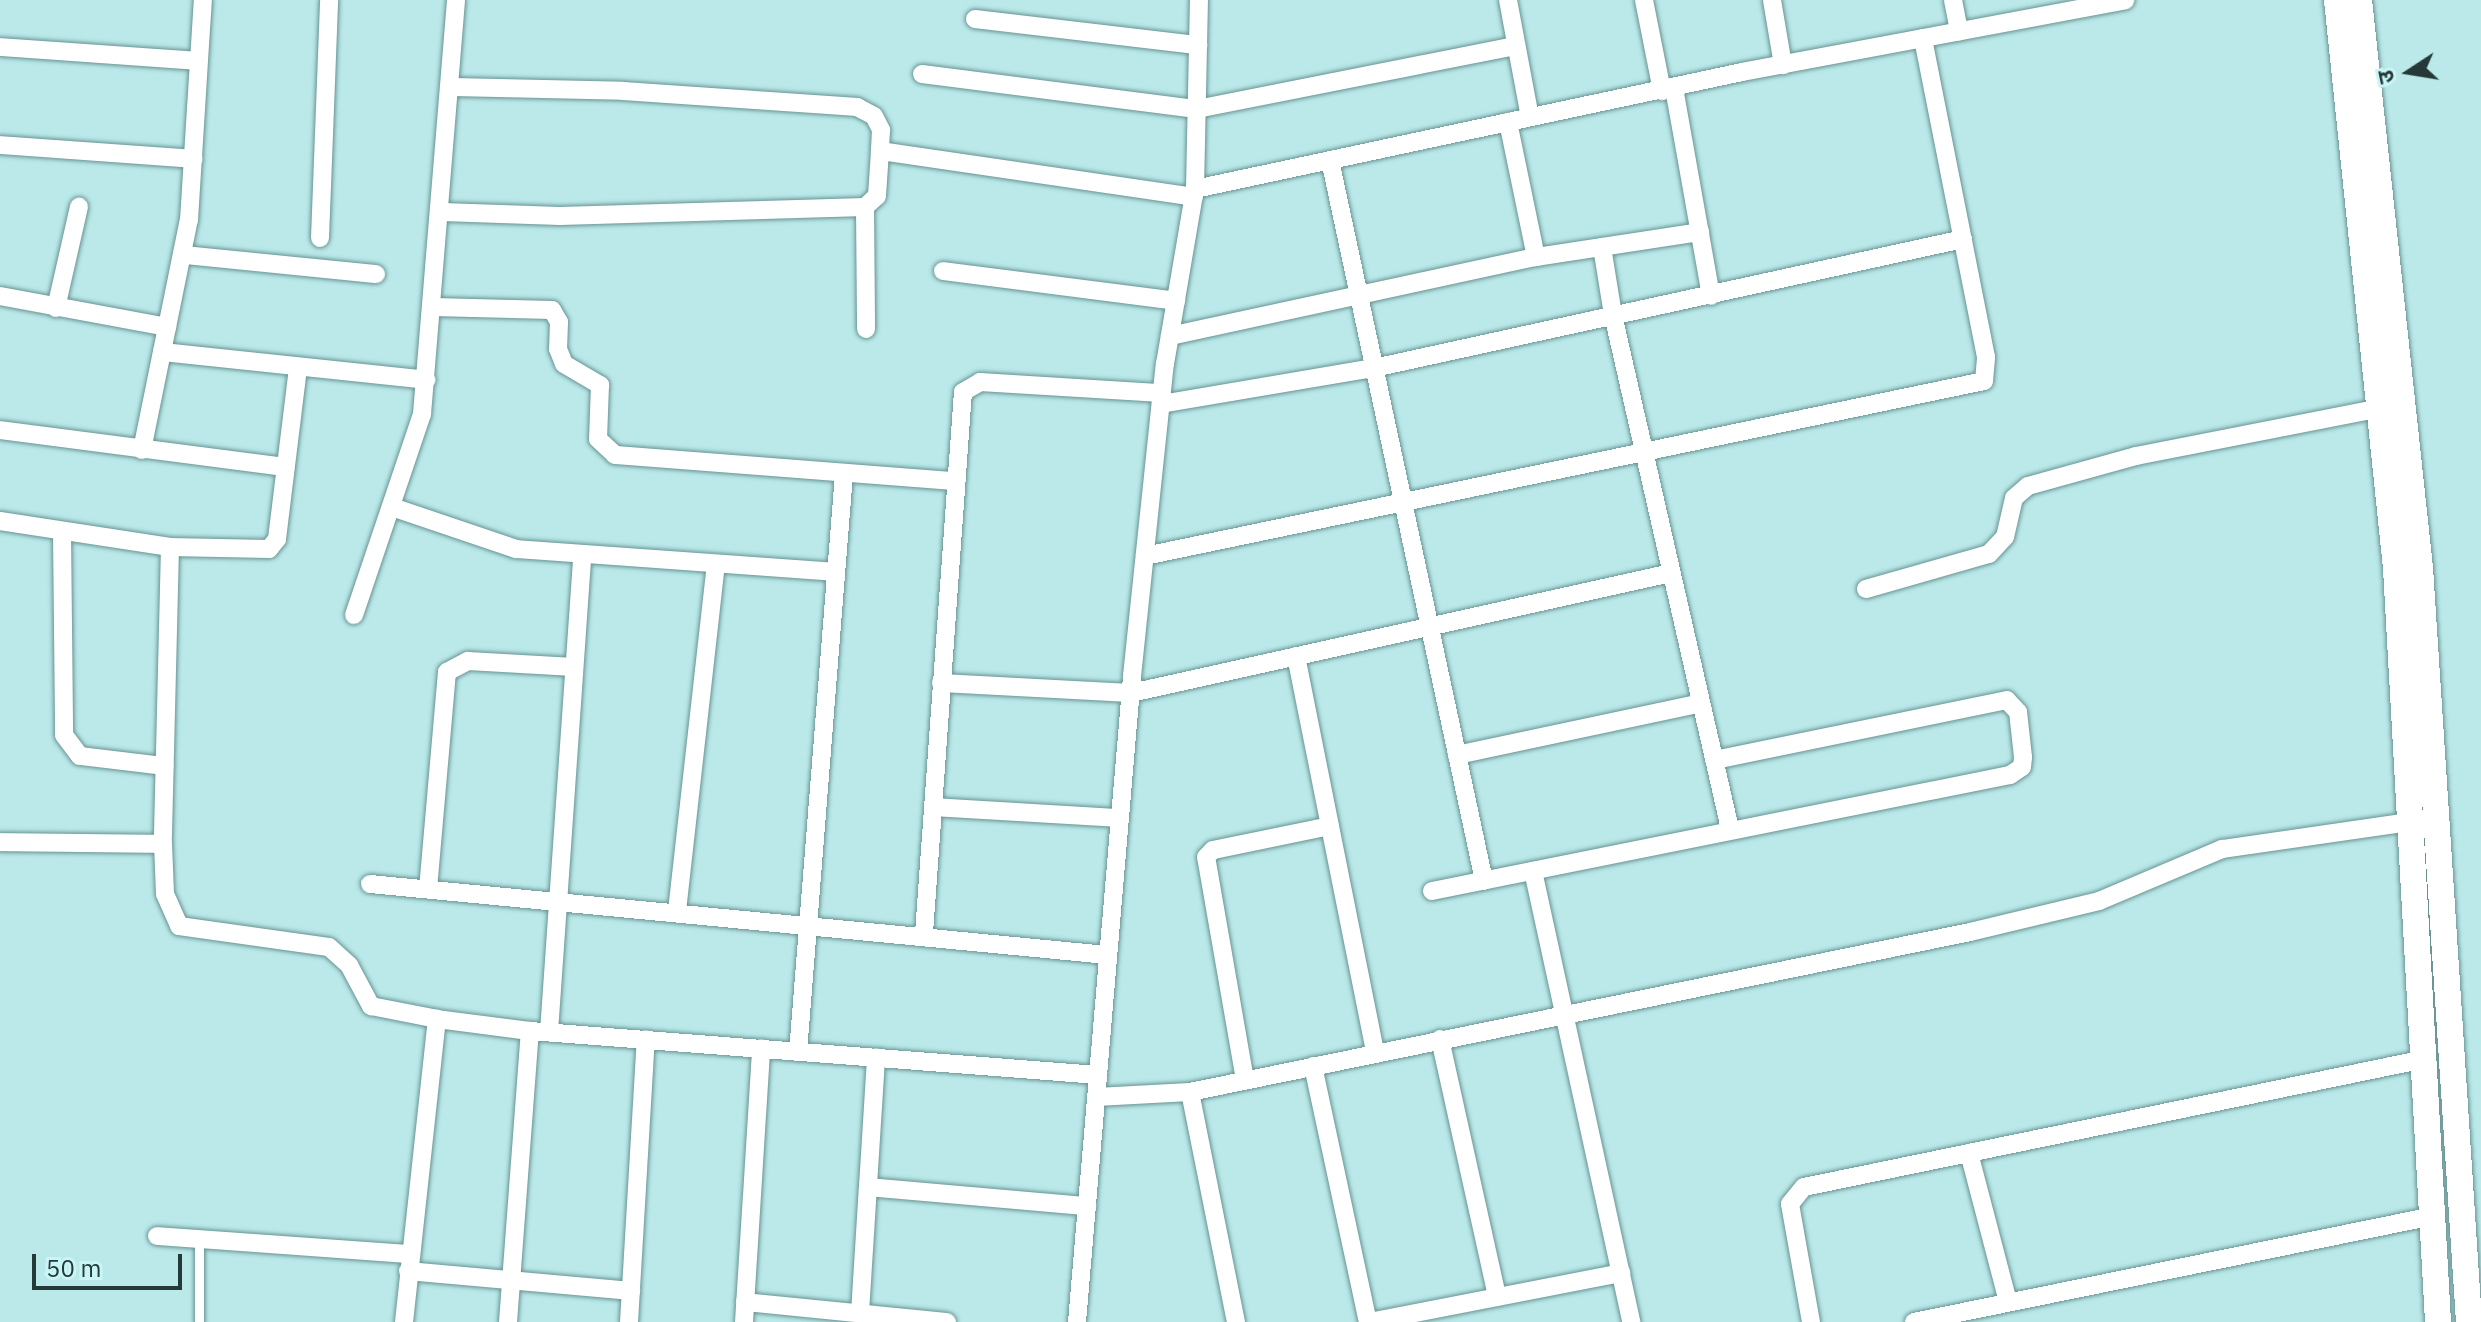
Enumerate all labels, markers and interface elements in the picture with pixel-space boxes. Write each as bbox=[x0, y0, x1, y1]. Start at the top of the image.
north arrow bbox=[2369, 32, 2449, 112]
text: उ bbox=[2370, 68, 2401, 86]
scale bar bbox=[36, 1238, 186, 1288]
text: 50 m bbox=[46, 1252, 101, 1284]

